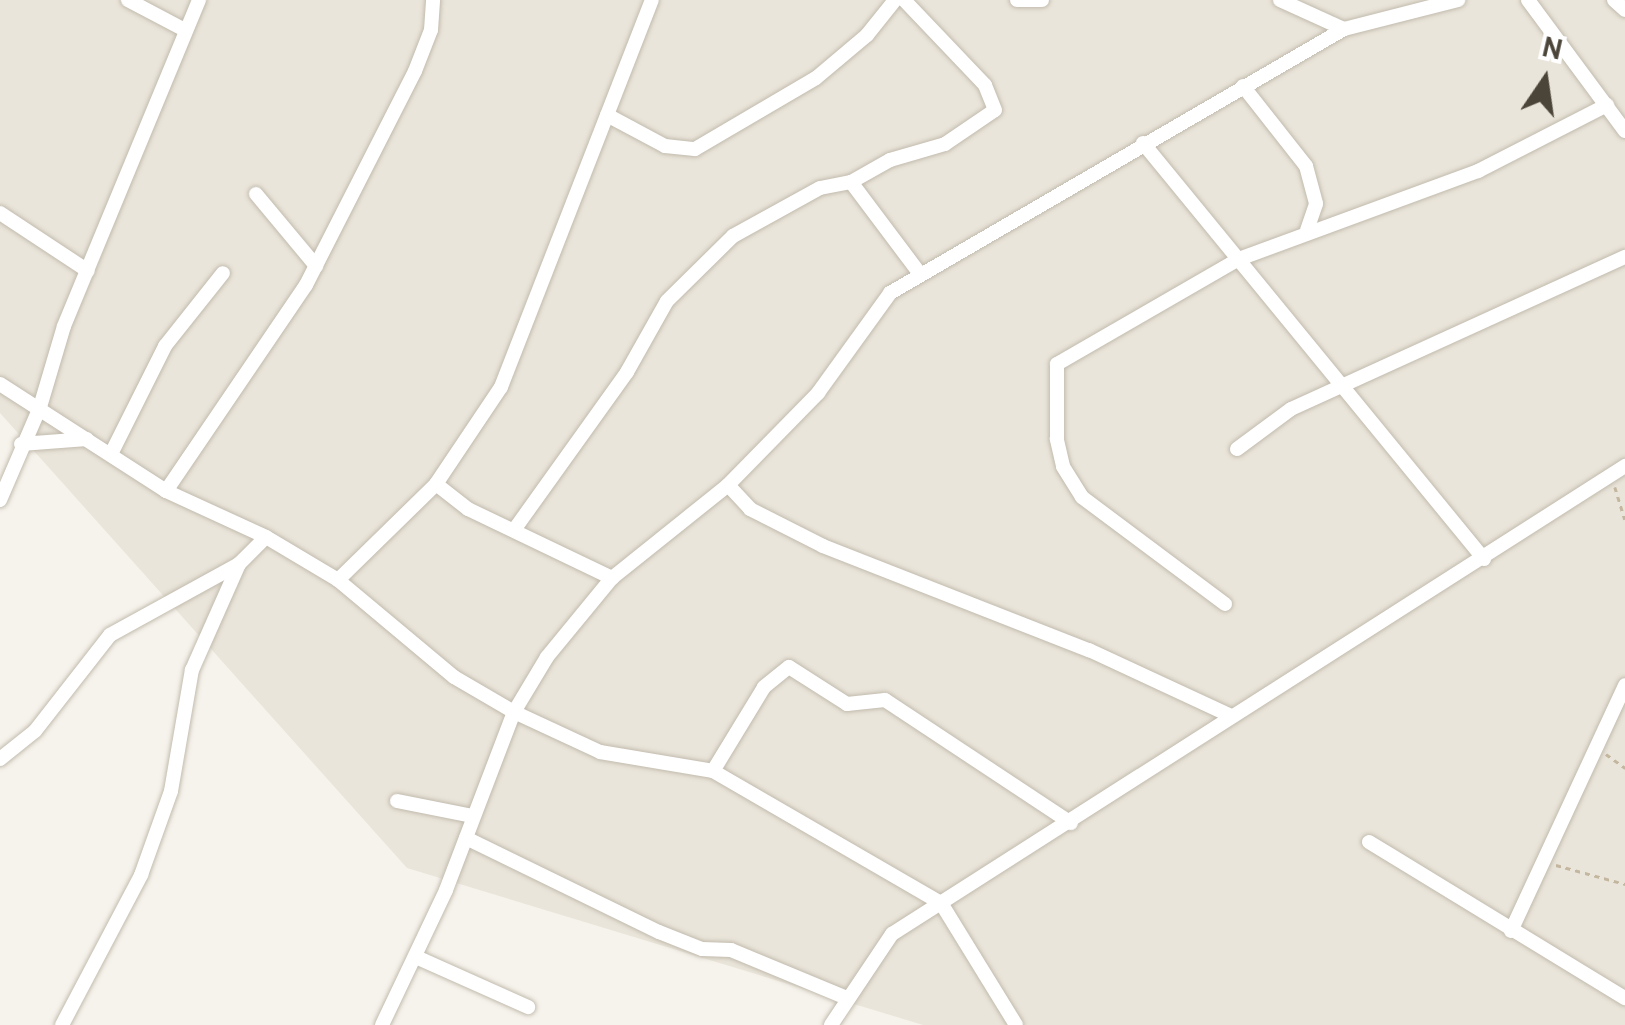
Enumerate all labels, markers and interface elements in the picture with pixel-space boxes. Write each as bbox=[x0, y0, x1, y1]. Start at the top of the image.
north arrow bbox=[1495, 30, 1595, 130]
text: N bbox=[1538, 31, 1566, 71]

